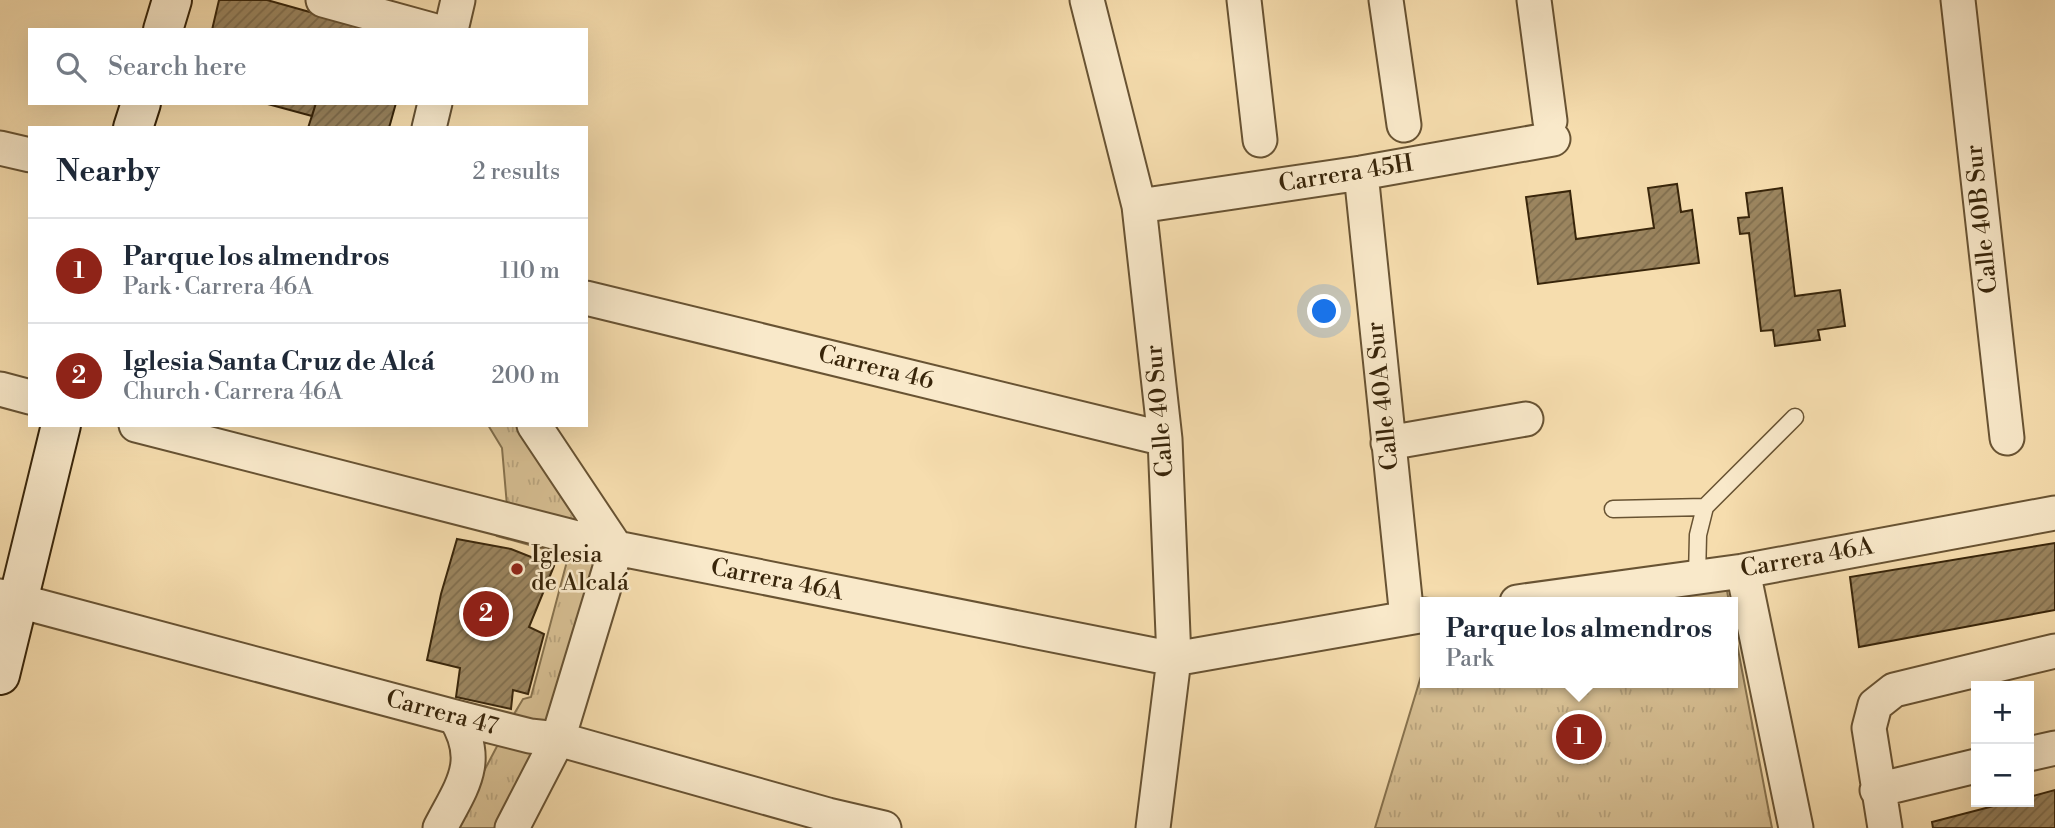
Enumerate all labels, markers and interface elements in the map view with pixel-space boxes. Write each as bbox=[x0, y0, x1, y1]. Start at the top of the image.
search box bbox=[28, 28, 588, 105]
icon: search bbox=[52, 48, 90, 86]
text: Search here bbox=[108, 51, 247, 83]
street label: Calle 40B Sur bbox=[1959, 143, 2005, 295]
street label: Carrera 45H bbox=[1277, 149, 1415, 199]
text: Nearby bbox=[56, 153, 160, 191]
text: 2 results bbox=[473, 158, 560, 186]
text: Parque los almendros bbox=[123, 241, 390, 273]
text: 1 bbox=[73, 257, 85, 285]
text: 110 m bbox=[500, 257, 560, 285]
text: Park · Carrera 46A bbox=[123, 273, 313, 301]
your location bbox=[1307, 294, 1341, 328]
street label: Calle 40A Sur bbox=[1360, 320, 1406, 472]
street label: Carrera 46 bbox=[815, 339, 937, 397]
street label: Calle 40 Sur bbox=[1139, 344, 1181, 478]
text: Iglesia Santa Cruz de Alcá bbox=[123, 346, 435, 378]
text: 2 bbox=[72, 362, 86, 390]
text: 200 m bbox=[492, 362, 560, 390]
text: Church · Carrera 46A bbox=[123, 378, 343, 406]
street label: Carrera 46A bbox=[1738, 531, 1876, 584]
place label: Iglesia de Alcalá bbox=[531, 540, 630, 598]
street label: Carrera 46A bbox=[708, 552, 846, 608]
marker: Iglesia de Alcalá bbox=[509, 561, 525, 577]
pin: 2 bbox=[463, 588, 509, 640]
popup bbox=[1420, 597, 1738, 688]
text: Parque los almendros bbox=[1446, 613, 1712, 645]
text: Park bbox=[1446, 645, 1494, 673]
map controls bbox=[1971, 681, 2034, 807]
button: + bbox=[1971, 681, 2034, 744]
street label: Carrera 47 bbox=[383, 684, 501, 742]
pin: 1 bbox=[1556, 711, 1602, 763]
button: − bbox=[1971, 744, 2034, 807]

